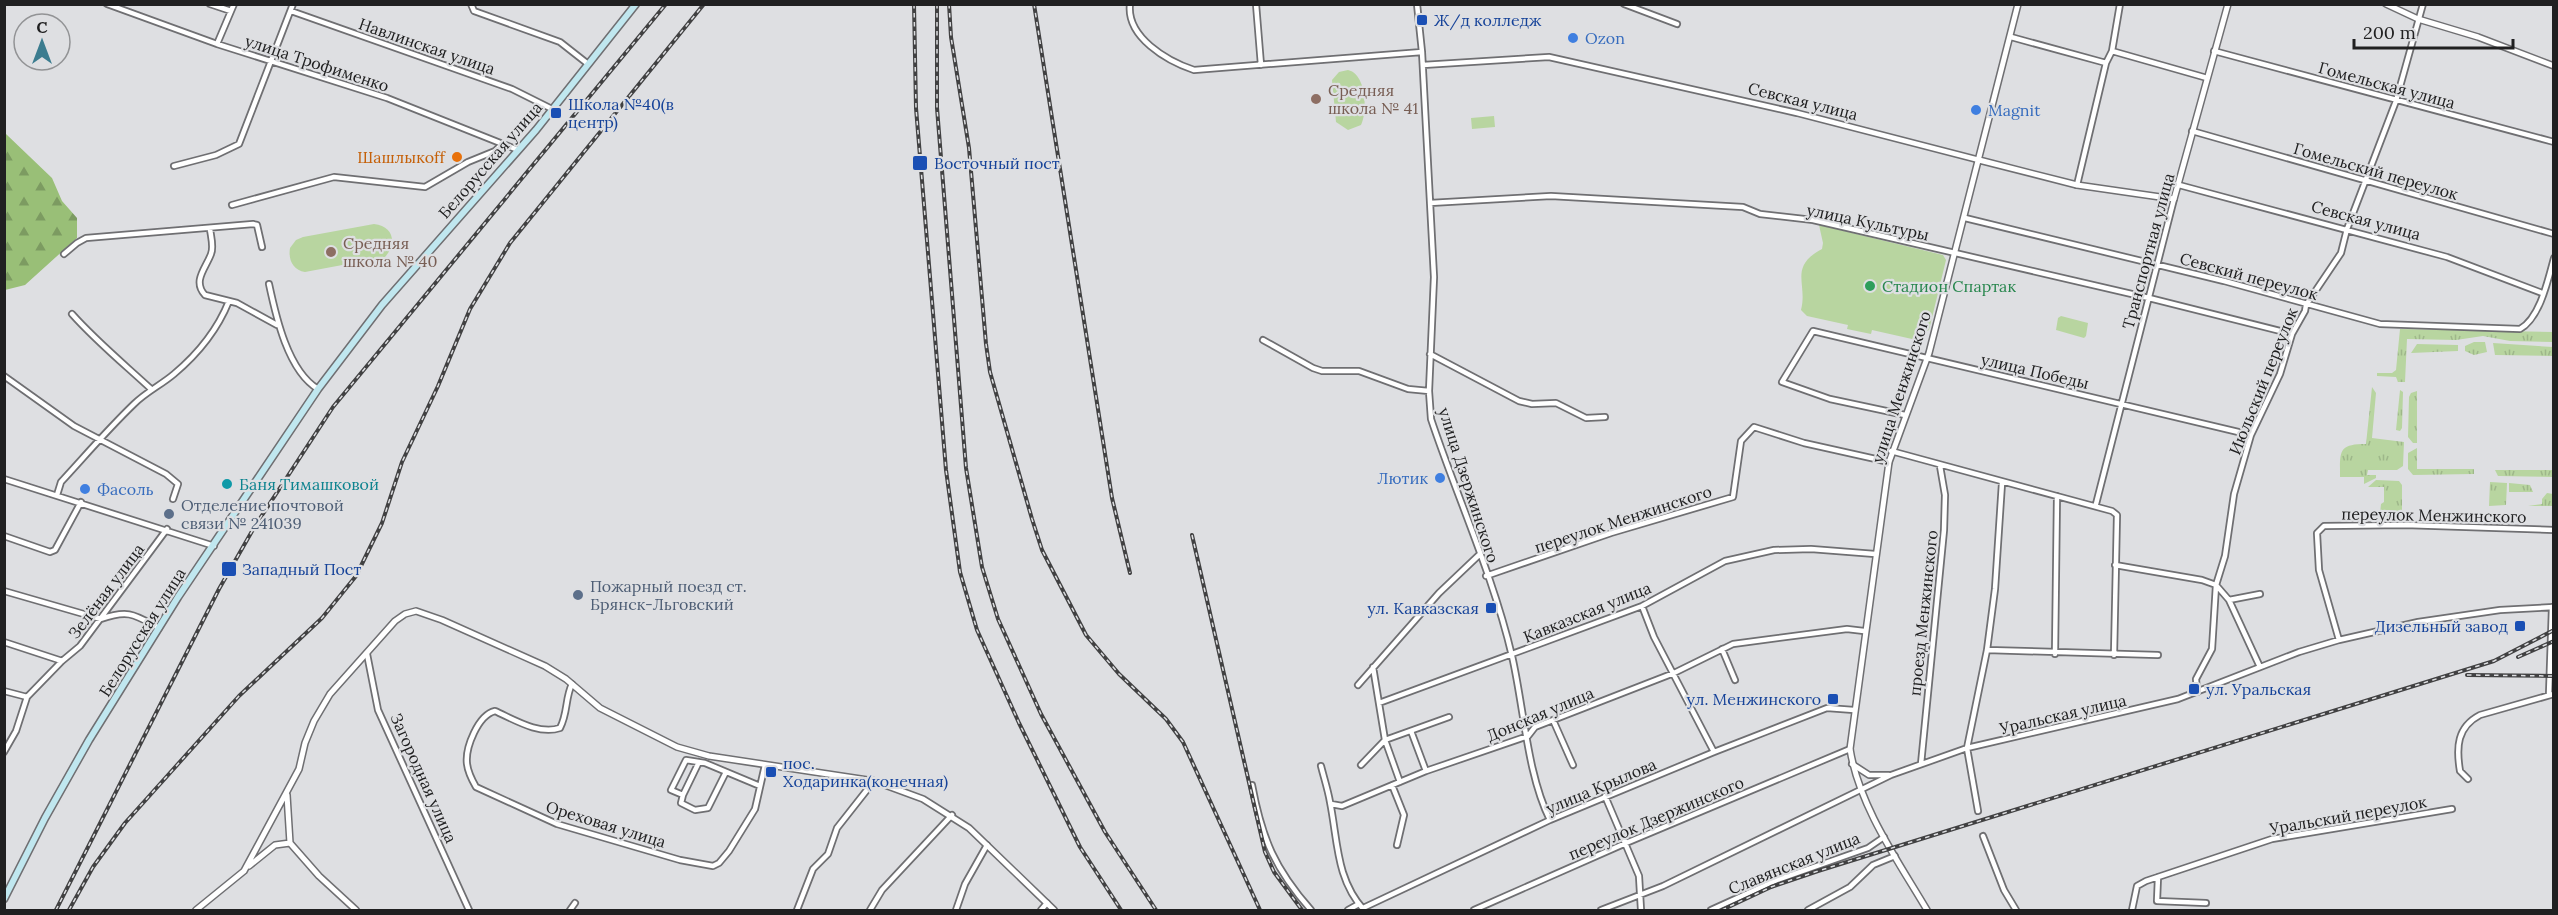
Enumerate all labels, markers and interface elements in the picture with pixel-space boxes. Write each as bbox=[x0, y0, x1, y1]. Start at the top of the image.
place label: Ж/д колледж bbox=[1434, 10, 1542, 31]
north arrow bbox=[12, 12, 72, 72]
scale bar bbox=[2354, 12, 2513, 50]
street label: Навлинская улица bbox=[356, 13, 498, 79]
marker: Ж/д колледж bbox=[1415, 13, 1429, 27]
text: С bbox=[36, 17, 48, 37]
text: 200 m bbox=[2363, 21, 2416, 44]
place label: Ozon bbox=[1585, 28, 1625, 48]
street label: улица Трофименко bbox=[243, 30, 391, 96]
marker: Ozon bbox=[1566, 31, 1580, 45]
street label: Гомельская улица bbox=[2317, 57, 2457, 113]
street label: Севская улица bbox=[1746, 78, 1860, 124]
place label: Средняя школа № 41 bbox=[1328, 80, 1418, 118]
marker: Средняя школа № 41 bbox=[1309, 92, 1323, 106]
place label: Школа №40(в центр) bbox=[568, 94, 674, 133]
street label: Белорусская улица bbox=[434, 98, 546, 222]
place label: Magnit bbox=[1988, 100, 2041, 120]
marker: Magnit bbox=[1969, 103, 1983, 117]
marker: Школа №40(в центр) bbox=[549, 106, 563, 120]
street label: Гомельский переулок bbox=[2291, 138, 2461, 204]
place label: Шашлыкоff bbox=[357, 147, 447, 167]
marker: Шашлыкоff bbox=[450, 150, 464, 164]
place label: Восточный пост bbox=[934, 153, 1060, 173]
marker: Восточный пост bbox=[911, 154, 929, 172]
street label: Транспортная улица bbox=[2118, 171, 2178, 331]
street label: Севская улица bbox=[2309, 196, 2423, 244]
street label: улица Культуры bbox=[1805, 199, 1931, 245]
place label: Средняя школа № 40 bbox=[343, 233, 437, 271]
marker: Средняя школа № 40 bbox=[324, 245, 338, 259]
street label: Севский переулок bbox=[2178, 248, 2321, 304]
place label: Стадион Спартак bbox=[1882, 276, 2016, 296]
marker: Стадион Спартак bbox=[1863, 279, 1877, 293]
street label: Июльский переулок bbox=[2224, 304, 2302, 458]
street label: улица Менжинского bbox=[1867, 308, 1935, 466]
street label: улица Победы bbox=[1979, 349, 2091, 393]
street label: улица Дзержинского bbox=[1434, 405, 1504, 565]
place label: Лютик bbox=[1377, 468, 1428, 488]
marker: Лютик bbox=[1433, 471, 1447, 485]
place label: Баня Тимашковой bbox=[239, 474, 379, 494]
marker: Баня Тимашковой bbox=[220, 477, 234, 491]
place label: Фасоль bbox=[97, 479, 154, 499]
street label: переулок Менжинского bbox=[1532, 481, 1714, 557]
marker: Фасоль bbox=[78, 482, 92, 496]
place label: Отделение почтовой связи № 241039 bbox=[181, 495, 344, 533]
street label: переулок Менжинского bbox=[2341, 503, 2527, 527]
marker: Отделение почтовой связи № 241039 bbox=[162, 507, 176, 521]
street label: проезд Менжинского bbox=[1904, 529, 1942, 697]
street label: Зелёная улица bbox=[64, 540, 148, 642]
place label: Западный Пост bbox=[242, 559, 361, 579]
marker: Западный Пост bbox=[220, 560, 238, 578]
street label: Белорусская улица bbox=[94, 564, 190, 700]
place label: Пожарный поезд ст. Брянск-Льговский bbox=[590, 576, 747, 614]
street label: Кавказская улица bbox=[1520, 577, 1654, 647]
marker: Пожарный поезд ст. Брянск-Льговский bbox=[571, 588, 585, 602]
place label: ул. Кавказская bbox=[1367, 598, 1479, 618]
marker: ул. Кавказская bbox=[1484, 601, 1498, 615]
place label: Дизельный завод bbox=[2374, 616, 2509, 636]
marker: Дизельный завод bbox=[2513, 619, 2527, 633]
place label: ул. Уральская bbox=[2206, 679, 2311, 699]
street label: Донская улица bbox=[1483, 682, 1597, 746]
marker: ул. Уральская bbox=[2187, 682, 2201, 696]
place label: ул. Менжинского bbox=[1687, 689, 1821, 709]
street label: Уральская улица bbox=[1997, 690, 2128, 739]
marker: ул. Менжинского bbox=[1826, 692, 1840, 706]
street label: Загородная улица bbox=[386, 710, 462, 846]
place label: пос. Ходаринка(конечная) bbox=[783, 753, 948, 792]
street label: улица Крылова bbox=[1543, 754, 1659, 818]
marker: пос. Ходаринка(конечная) bbox=[764, 765, 778, 779]
street label: переулок Дзержинского bbox=[1565, 772, 1747, 864]
street label: Уральский переулок bbox=[2267, 791, 2428, 839]
street label: Ореховая улица bbox=[544, 796, 668, 852]
street label: Славянская улица bbox=[1725, 827, 1863, 899]

